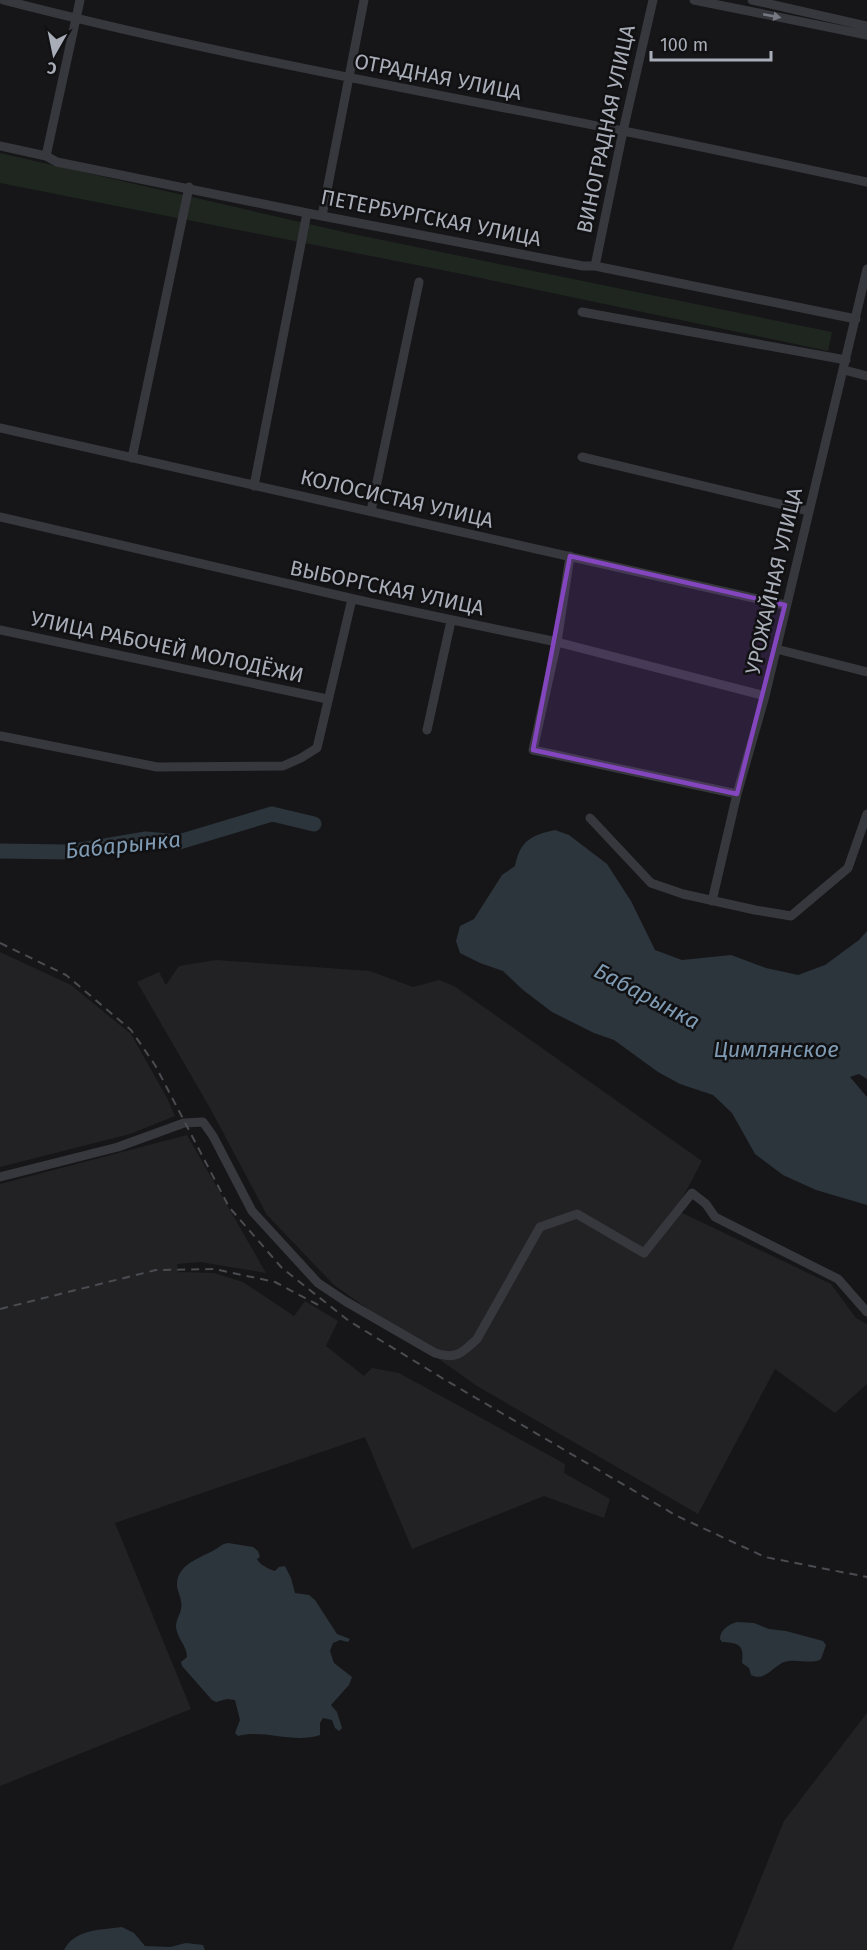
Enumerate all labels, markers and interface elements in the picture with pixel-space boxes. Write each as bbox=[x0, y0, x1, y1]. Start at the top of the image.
one-way arrow bbox=[763, 12, 782, 21]
street label: ВИНОГРАДНАЯ УЛИЦА bbox=[571, 23, 641, 235]
north arrow bbox=[24, 24, 84, 84]
scale bar bbox=[651, 24, 771, 62]
text: 100 m bbox=[660, 34, 708, 56]
street label: ОТРАДНАЯ УЛИЦА bbox=[352, 48, 524, 106]
text: С bbox=[45, 58, 58, 78]
street label: ПЕТЕРБУРГСКАЯ УЛИЦА bbox=[319, 184, 543, 252]
street label: КОЛОСИСТАЯ УЛИЦА bbox=[298, 464, 496, 534]
street label: УРОЖАЙНАЯ УЛИЦА bbox=[740, 485, 808, 677]
street label: ВЫБОРГСКАЯ УЛИЦА bbox=[288, 555, 486, 621]
street label: УЛИЦА РАБОЧЕЙ МОЛОДЁЖИ bbox=[28, 605, 306, 689]
water label: Бабарынка bbox=[64, 826, 182, 864]
water label: Бабарынка bbox=[589, 957, 705, 1035]
water label: Цимлянское bbox=[713, 1036, 839, 1063]

